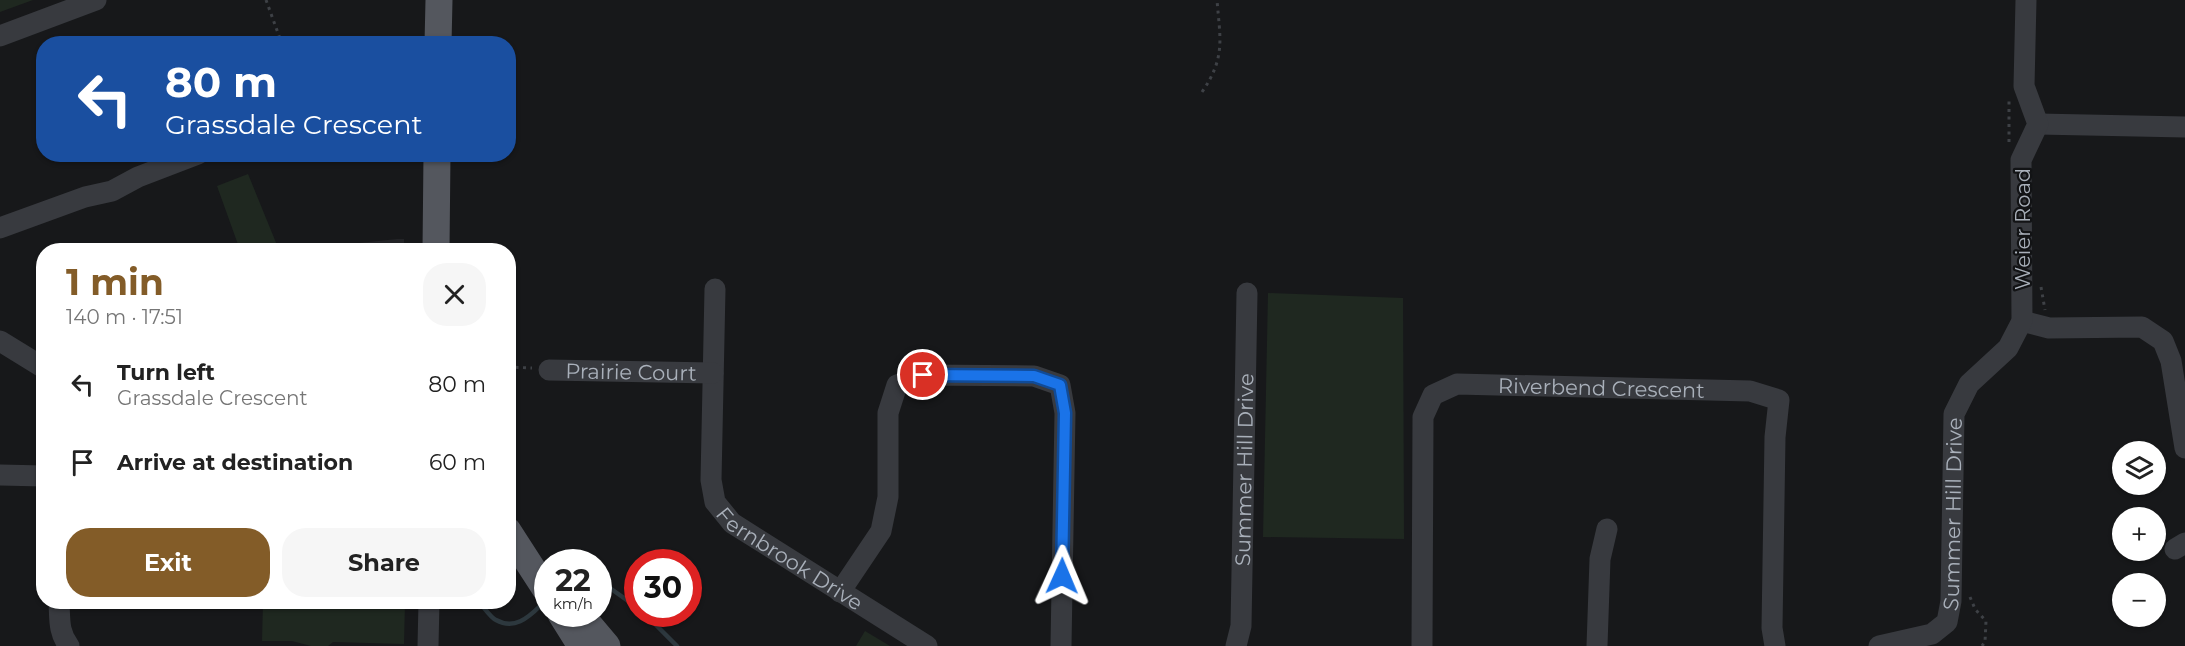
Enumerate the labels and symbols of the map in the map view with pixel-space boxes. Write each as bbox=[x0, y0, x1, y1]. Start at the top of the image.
street label: Weier Road bbox=[2010, 168, 2035, 290]
pin bbox=[897, 349, 948, 400]
street label: Prairie Court bbox=[565, 358, 697, 385]
street label: Riverbend Crescent bbox=[1498, 372, 1705, 402]
street label: Summer Hill Drive bbox=[1230, 373, 1258, 566]
street label: Summer Hill Drive bbox=[1937, 417, 1966, 613]
street label: Fernbrook Drive bbox=[711, 502, 868, 615]
position arrow bbox=[1030, 544, 1094, 608]
speed limit sign: 30 bbox=[624, 549, 702, 627]

